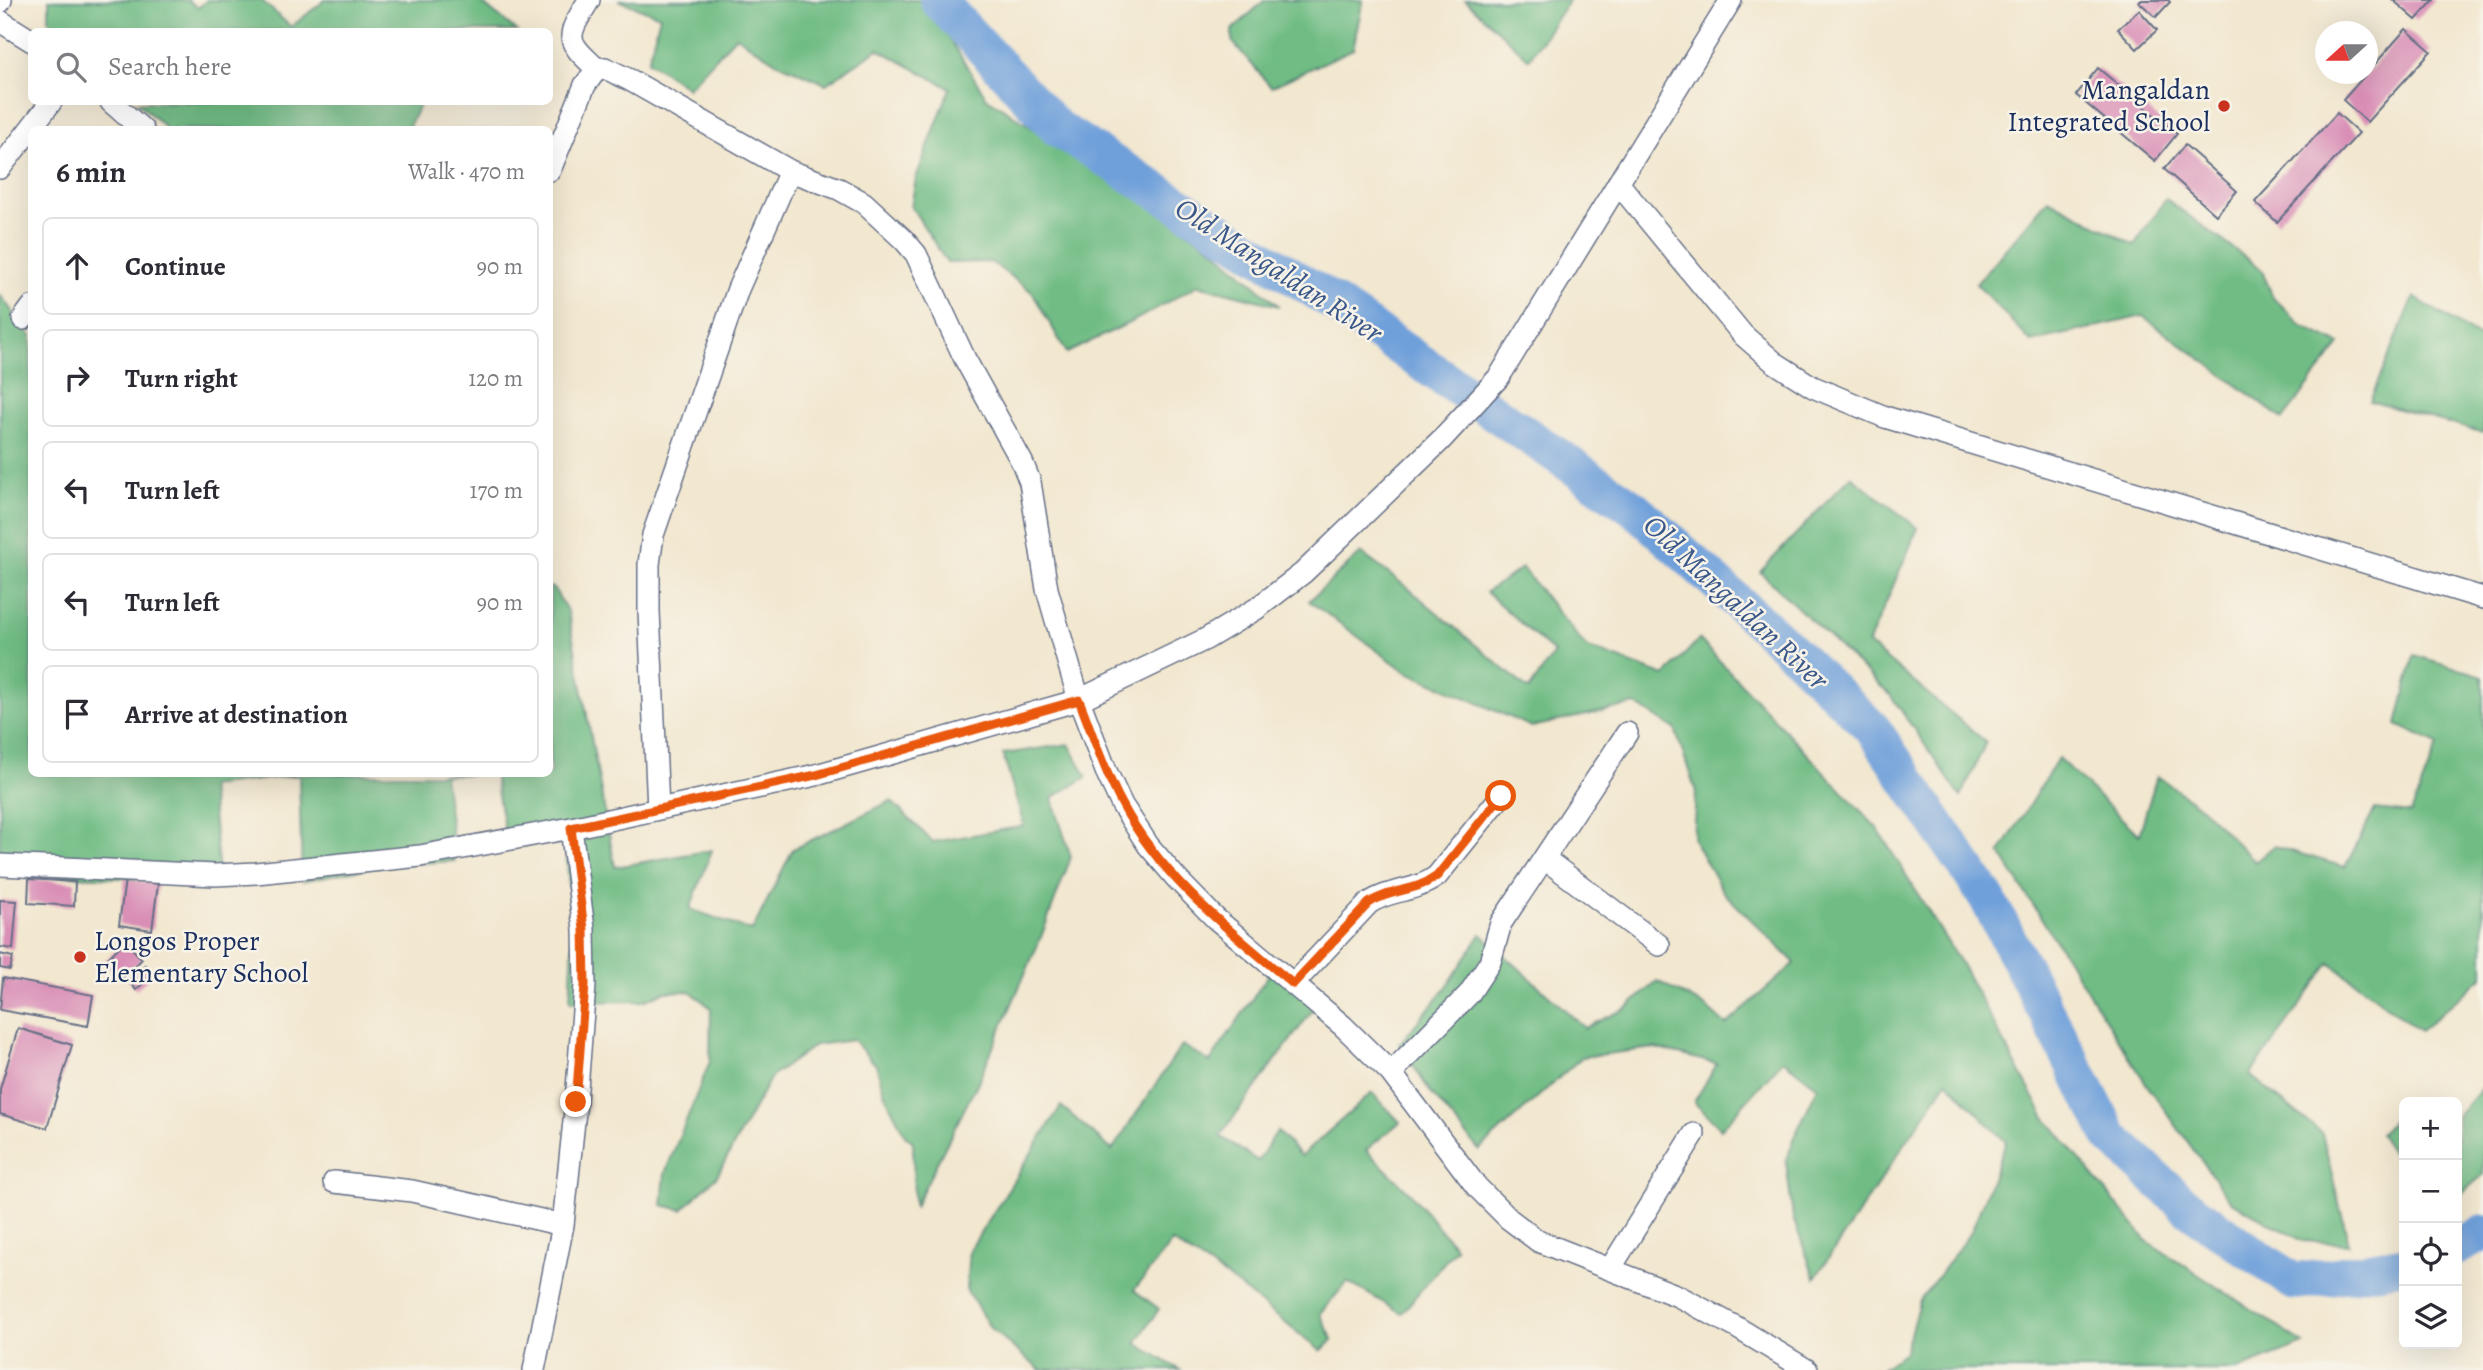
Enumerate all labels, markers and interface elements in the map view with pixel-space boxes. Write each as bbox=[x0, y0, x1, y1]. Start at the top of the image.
north arrow bbox=[2315, 21, 2378, 84]
search box bbox=[28, 28, 553, 105]
icon: search bbox=[52, 48, 90, 86]
text: Search here bbox=[108, 49, 232, 84]
place label: Mangaldan Integrated School bbox=[2008, 71, 2210, 141]
marker: Mangaldan Integrated School bbox=[2216, 98, 2232, 114]
text: 6 min bbox=[56, 152, 126, 192]
text: Walk · 470 m bbox=[408, 156, 525, 187]
water label: Old Mangaldan River bbox=[1168, 188, 1392, 353]
icon: ahead bbox=[58, 247, 96, 285]
text: Continue bbox=[125, 249, 226, 284]
text: 90 m bbox=[477, 251, 523, 282]
icon: right bbox=[58, 359, 96, 397]
text: Turn right bbox=[125, 361, 238, 396]
text: 120 m bbox=[468, 363, 523, 394]
icon: left bbox=[58, 471, 96, 509]
text: Turn left bbox=[125, 473, 220, 508]
text: 170 m bbox=[470, 475, 523, 506]
water label: Old Mangaldan River bbox=[1635, 506, 1838, 699]
icon: left bbox=[58, 583, 96, 621]
text: Turn left bbox=[125, 585, 220, 620]
text: 90 m bbox=[477, 587, 523, 618]
icon: arrive bbox=[58, 695, 96, 733]
text: Arrive at destination bbox=[125, 697, 348, 732]
route start bbox=[1485, 780, 1516, 811]
place label: Longos Proper Elementary School bbox=[94, 922, 309, 992]
marker: Longos Proper Elementary School bbox=[72, 949, 88, 965]
route end bbox=[560, 1086, 591, 1117]
map controls bbox=[2399, 1097, 2462, 1349]
button: + bbox=[2399, 1097, 2462, 1160]
button: − bbox=[2399, 1160, 2462, 1223]
button: locate bbox=[2399, 1223, 2462, 1286]
button: layers bbox=[2399, 1286, 2462, 1349]

